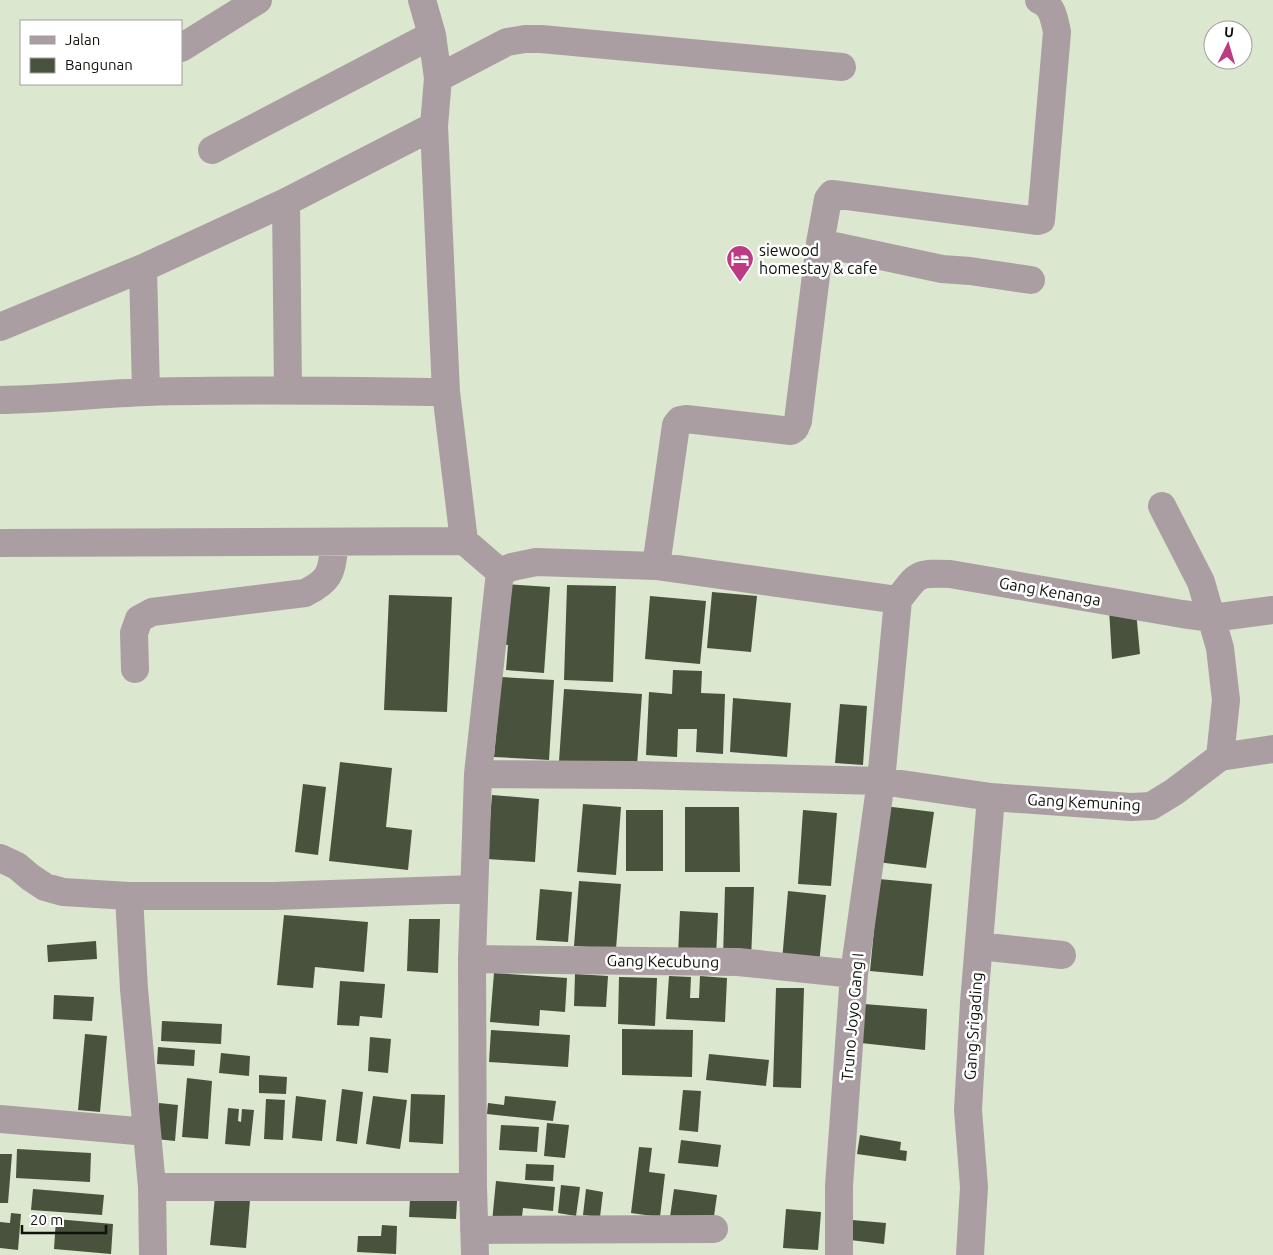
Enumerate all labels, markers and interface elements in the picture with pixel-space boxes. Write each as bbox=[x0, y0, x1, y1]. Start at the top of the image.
legend bbox=[20, 20, 182, 85]
north arrow bbox=[1203, 20, 1253, 70]
text: U bbox=[1224, 24, 1235, 40]
text: Jalan bbox=[65, 31, 100, 48]
text: Bangunan bbox=[65, 56, 133, 73]
place label: siewood homestay & cafe bbox=[759, 241, 878, 277]
hotel icon: siewood homestay & cafe bbox=[725, 244, 755, 283]
street label: Gang Kenanga bbox=[998, 573, 1102, 609]
street label: Gang Kemuning bbox=[1027, 790, 1141, 814]
street label: Gang Kecubung bbox=[607, 951, 719, 971]
street label: Truno Joyo Gang I bbox=[837, 952, 867, 1082]
street label: Gang Srigading bbox=[960, 971, 986, 1081]
scale bar bbox=[22, 1202, 106, 1234]
text: 20 m bbox=[30, 1211, 63, 1228]

